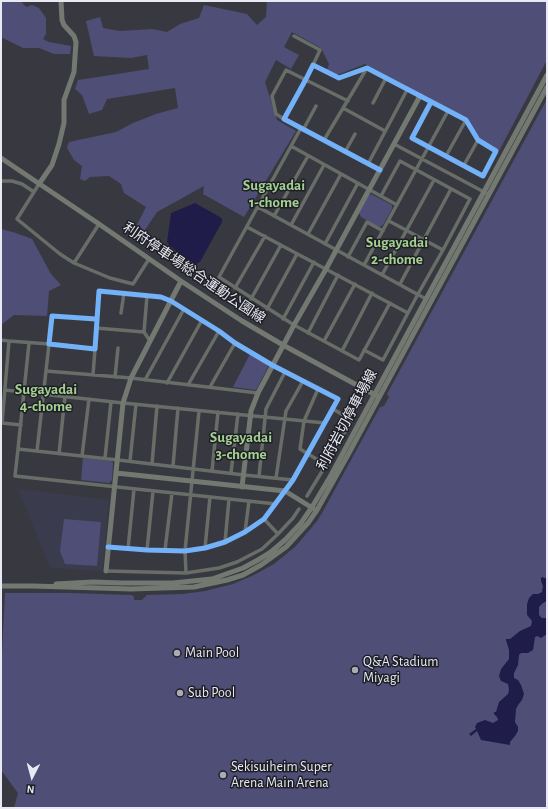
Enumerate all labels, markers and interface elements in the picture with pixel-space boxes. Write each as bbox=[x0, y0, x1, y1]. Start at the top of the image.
district label: Sugayadai 1-chome bbox=[243, 176, 305, 211]
street label: 利府停車場総合運動公園線 bbox=[120, 219, 268, 327]
district label: Sugayadai 2-chome bbox=[366, 233, 428, 268]
street label: 利府岩切停車場線 bbox=[313, 367, 381, 473]
district label: Sugayadai 4-chome bbox=[15, 380, 77, 415]
district label: Sugayadai 3-chome bbox=[210, 428, 272, 463]
place label: Main Pool bbox=[185, 645, 239, 661]
marker: Main Pool bbox=[172, 648, 182, 658]
place label: Q&A Stadium Miyagi bbox=[363, 654, 438, 686]
marker: Q&A Stadium Miyagi bbox=[350, 665, 360, 675]
place label: Sub Pool bbox=[188, 685, 235, 701]
marker: Sub Pool bbox=[175, 688, 185, 698]
north arrow bbox=[12, 757, 52, 797]
place label: Sekisuiheim Super Arena Main Arena bbox=[231, 759, 332, 792]
marker: Sekisuiheim Super Arena Main Arena bbox=[218, 770, 228, 780]
text: N bbox=[26, 784, 35, 795]

